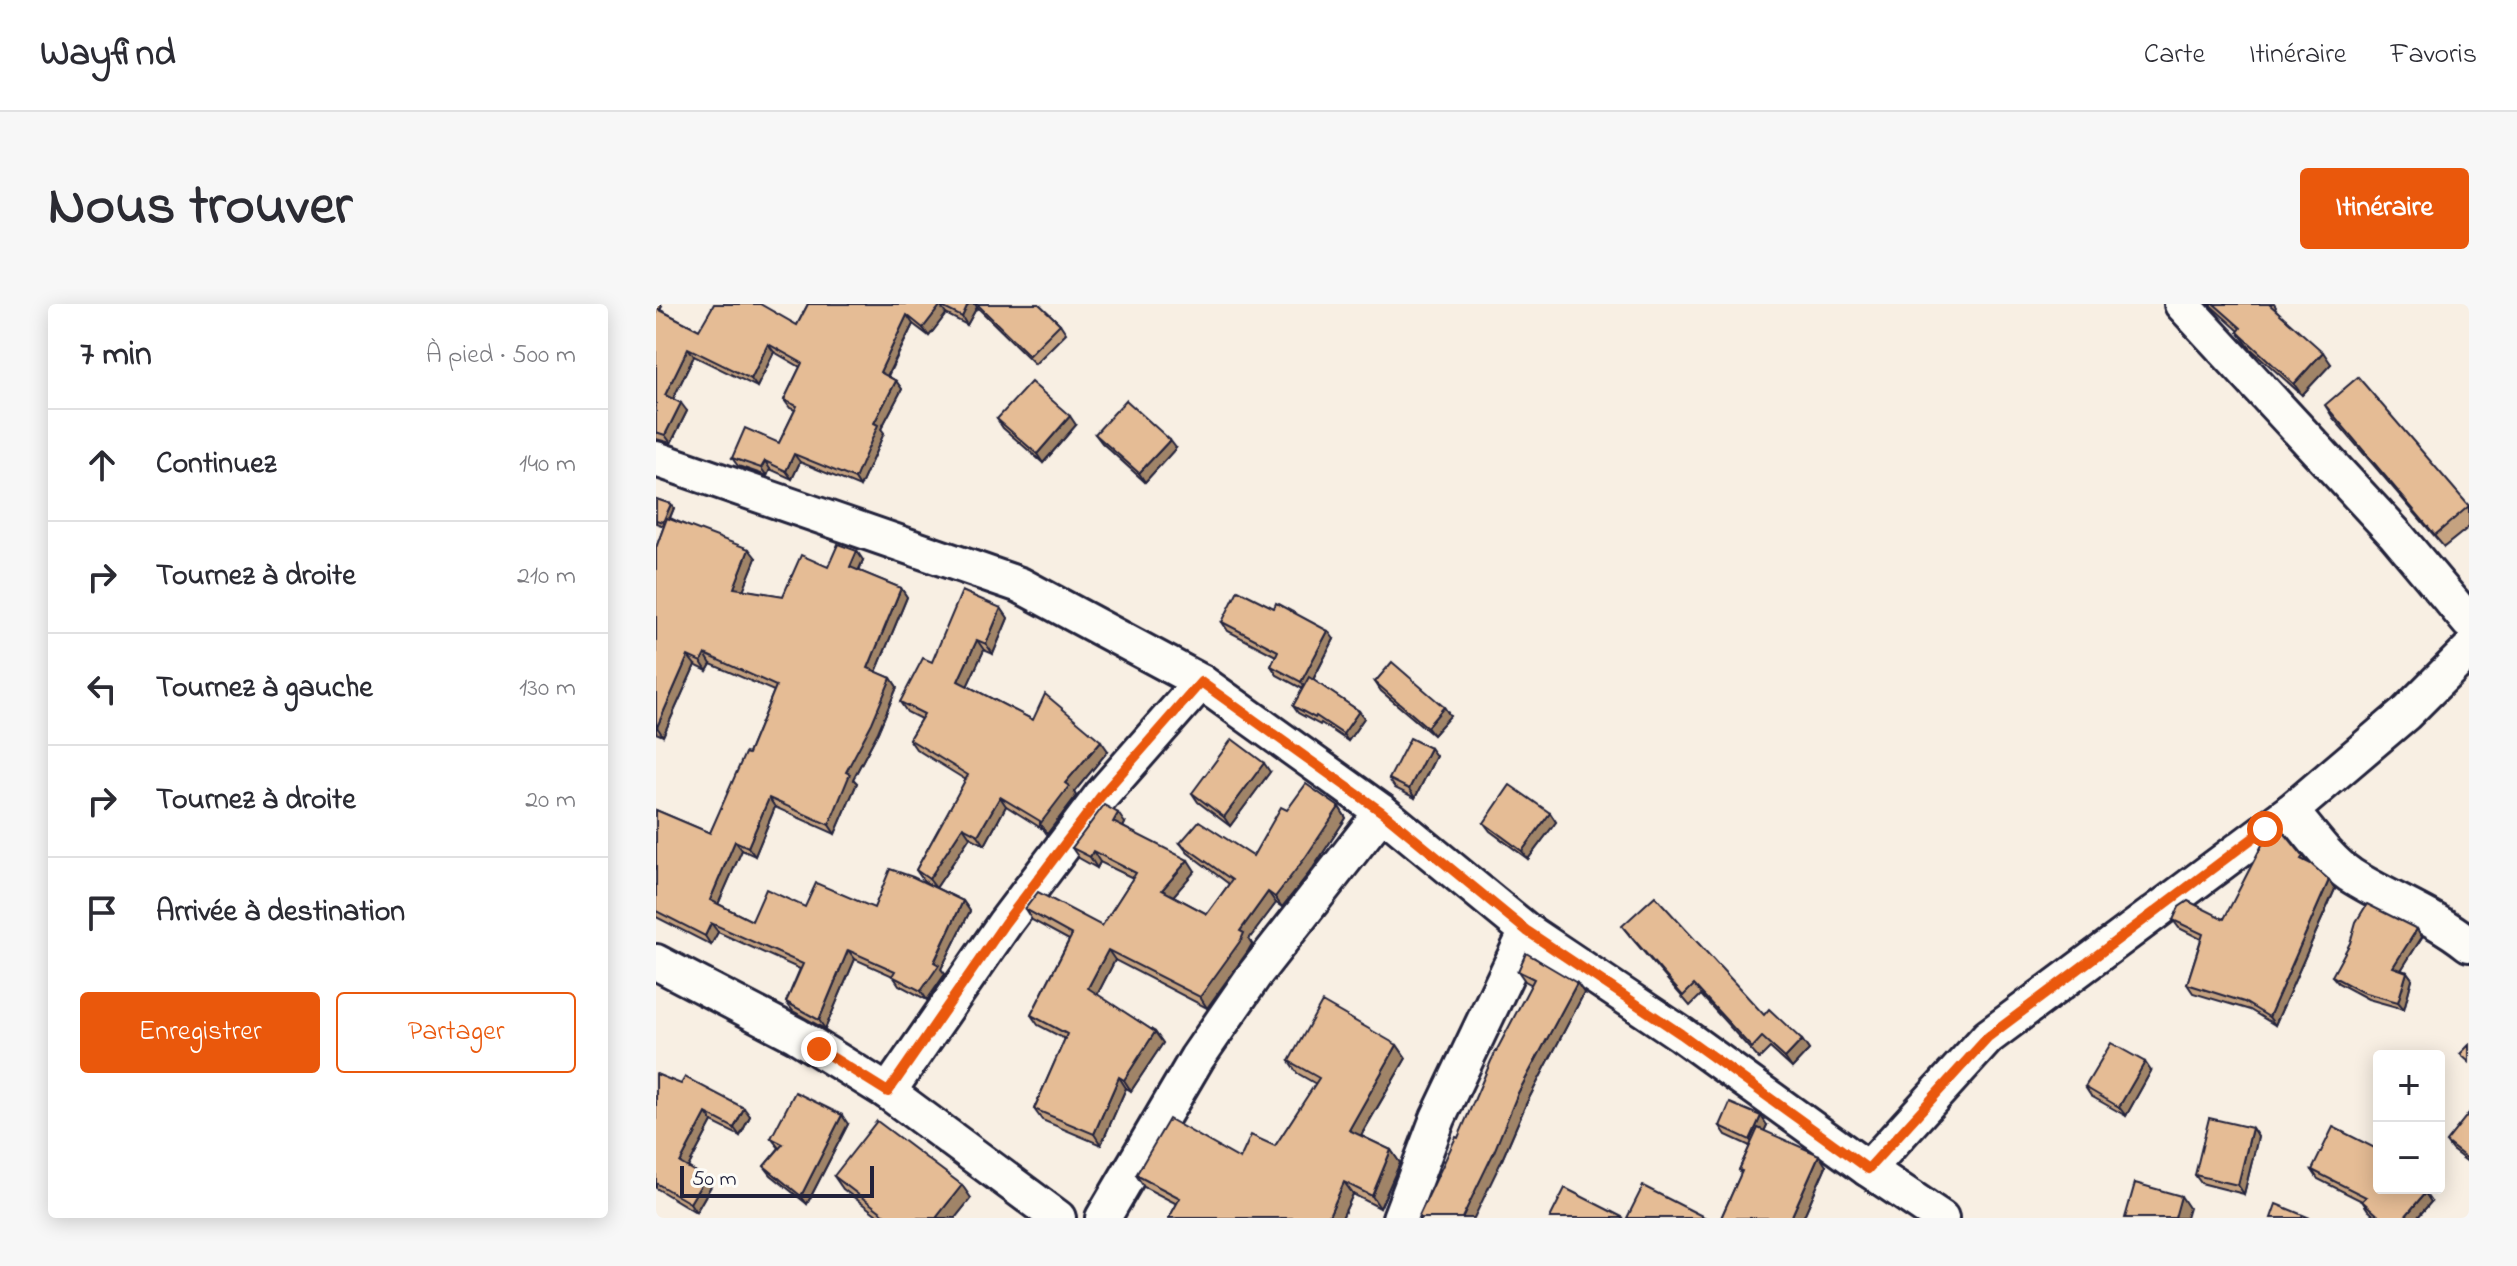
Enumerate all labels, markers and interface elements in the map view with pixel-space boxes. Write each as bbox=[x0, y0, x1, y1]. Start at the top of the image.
text: Wayfind bbox=[40, 27, 176, 83]
text: Carte bbox=[2144, 35, 2205, 76]
text: Itinéraire bbox=[2249, 35, 2346, 76]
text: Favoris bbox=[2390, 35, 2477, 76]
text: Nous trouver bbox=[48, 168, 352, 249]
button: Itinéraire bbox=[2300, 168, 2469, 249]
text: 7 min bbox=[80, 331, 152, 381]
text: À pied · 500 m bbox=[426, 337, 576, 375]
icon: ahead bbox=[80, 443, 124, 487]
text: Continuez bbox=[156, 443, 276, 487]
text: 140 m bbox=[519, 446, 576, 484]
icon: right bbox=[80, 555, 124, 599]
text: Tournez à droite bbox=[156, 555, 356, 599]
text: 210 m bbox=[517, 558, 576, 596]
icon: left bbox=[80, 667, 124, 711]
text: Tournez à gauche bbox=[156, 667, 373, 711]
text: 130 m bbox=[519, 670, 576, 708]
icon: right bbox=[80, 779, 124, 823]
text: Tournez à droite bbox=[156, 779, 356, 823]
text: 20 m bbox=[525, 782, 576, 820]
route start bbox=[2247, 811, 2283, 847]
icon: arrive bbox=[80, 891, 124, 935]
text: Arrivée à destination bbox=[156, 891, 405, 935]
button: Enregistrer bbox=[80, 992, 320, 1073]
button: Partager bbox=[336, 992, 576, 1073]
route end bbox=[801, 1031, 837, 1067]
map controls bbox=[2373, 1050, 2445, 1194]
button: + bbox=[2373, 1050, 2445, 1122]
button: − bbox=[2373, 1122, 2445, 1194]
scale bar bbox=[680, 1162, 874, 1198]
text: 50 m bbox=[692, 1164, 737, 1196]

